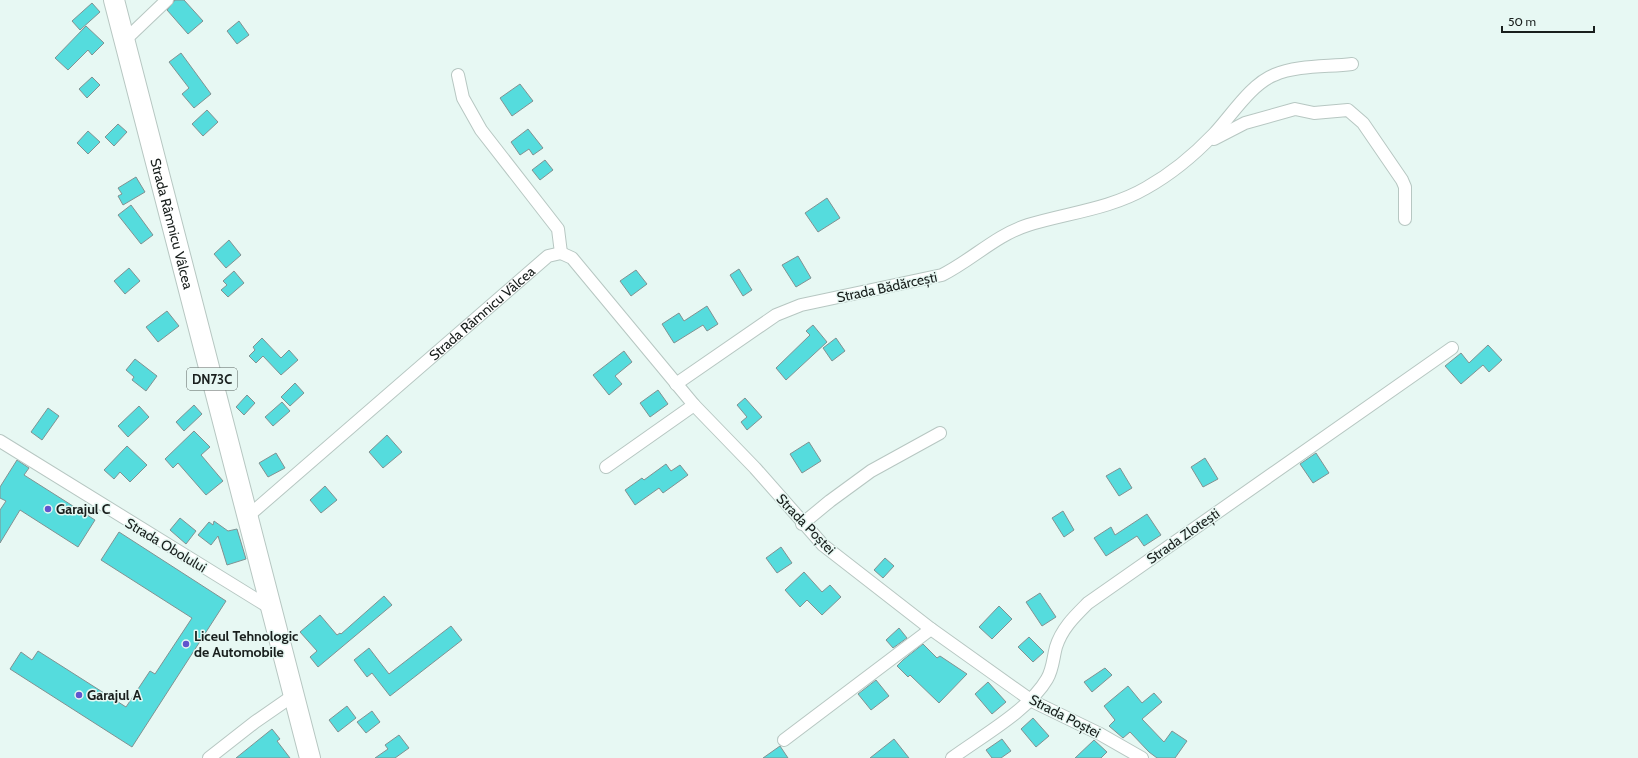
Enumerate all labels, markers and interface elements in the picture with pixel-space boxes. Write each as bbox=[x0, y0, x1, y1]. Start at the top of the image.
scale bar bbox=[1502, 8, 1594, 34]
text: 50 m bbox=[1508, 14, 1536, 29]
street label: Strada Râmnicu Vâlcea bbox=[146, 156, 197, 291]
street label: Strada Râmnicu Vâlcea bbox=[425, 262, 539, 364]
street label: Strada Bădărcești bbox=[835, 268, 939, 306]
road number: DN73C bbox=[187, 368, 237, 390]
street label: Strada Poștei bbox=[773, 490, 839, 558]
place label: Garajul C bbox=[56, 500, 111, 518]
marker: Garajul C bbox=[43, 504, 53, 514]
street label: Strada Zlotești bbox=[1143, 504, 1223, 568]
street label: Strada Obolului bbox=[122, 514, 210, 576]
place label: Liceul Tehnologic de Automobile bbox=[194, 627, 299, 661]
marker: Liceul Tehnologic de Automobile bbox=[181, 639, 191, 649]
place label: Garajul A bbox=[87, 686, 142, 704]
marker: Garajul A bbox=[74, 690, 84, 700]
street label: Strada Poștei bbox=[1026, 690, 1104, 742]

